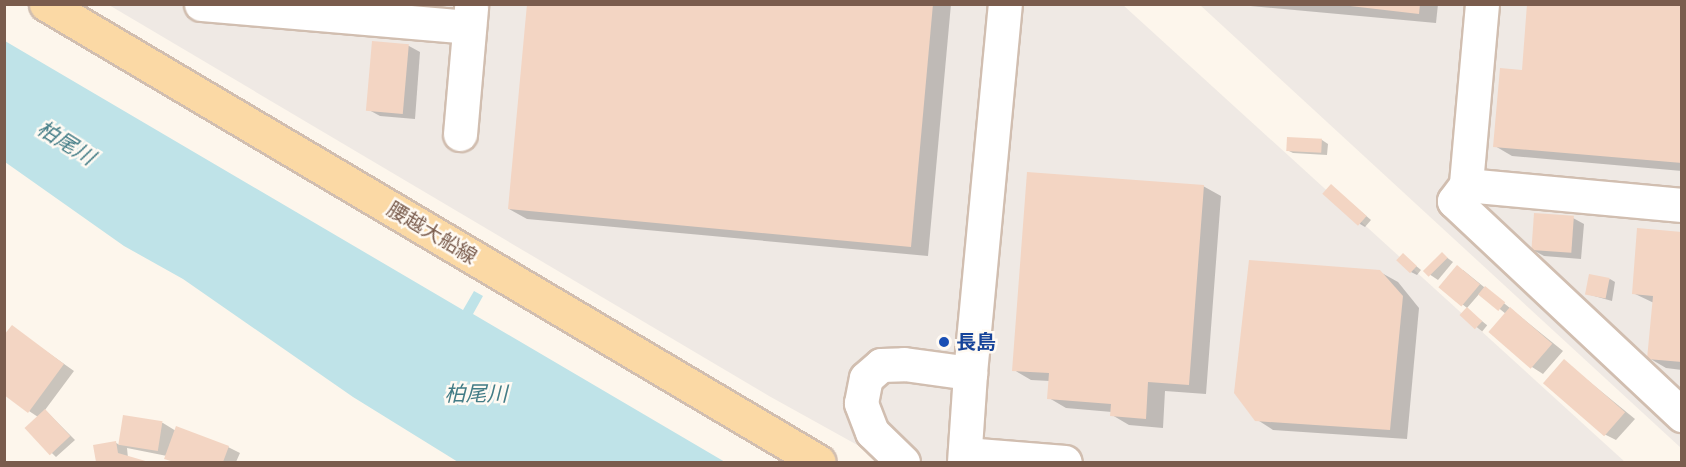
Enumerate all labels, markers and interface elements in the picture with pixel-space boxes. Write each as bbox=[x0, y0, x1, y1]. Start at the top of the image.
water label: 柏尾川 bbox=[33, 116, 99, 170]
street label: 腰越大船線 bbox=[383, 197, 481, 269]
place label: 長島 bbox=[956, 330, 996, 354]
marker: 長島 bbox=[937, 335, 951, 349]
water label: 柏尾川 bbox=[445, 381, 507, 407]

